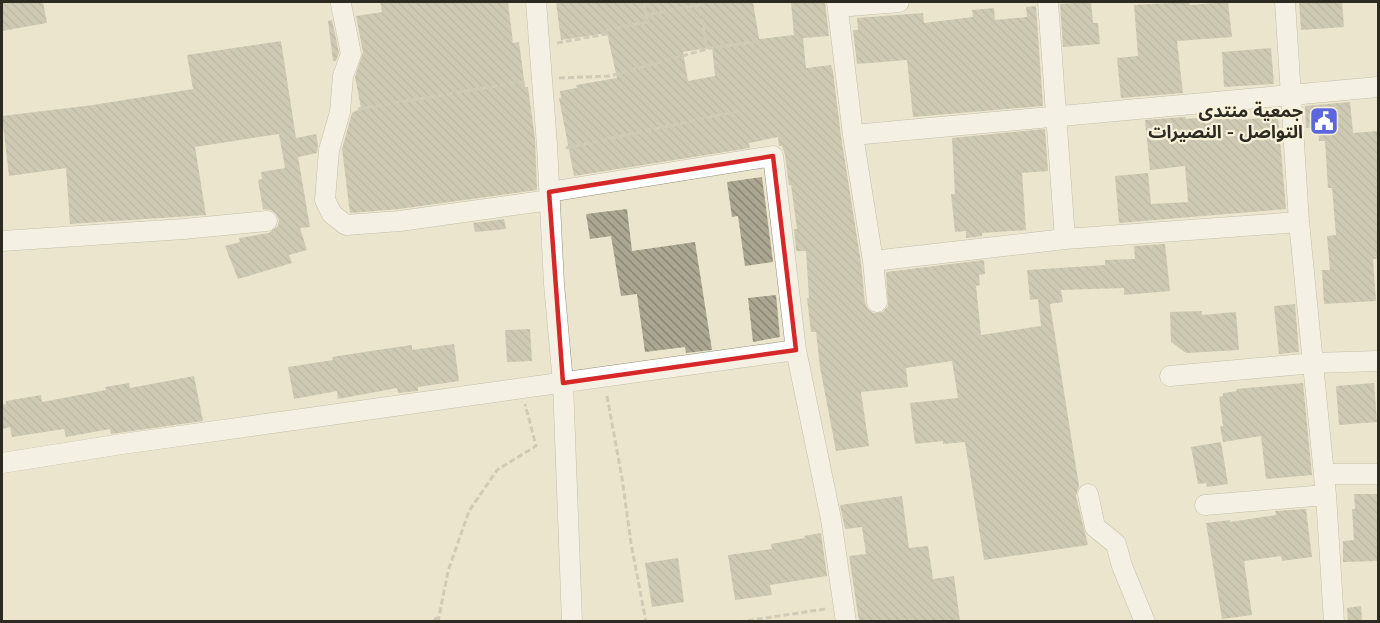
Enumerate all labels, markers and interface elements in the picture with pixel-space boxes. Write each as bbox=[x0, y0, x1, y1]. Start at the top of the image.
place label: جمعية منتدى التواصل - النصيرات bbox=[1148, 99, 1303, 144]
public building icon: جمعية منتدى التواصل - النصيرات bbox=[1308, 105, 1340, 137]

